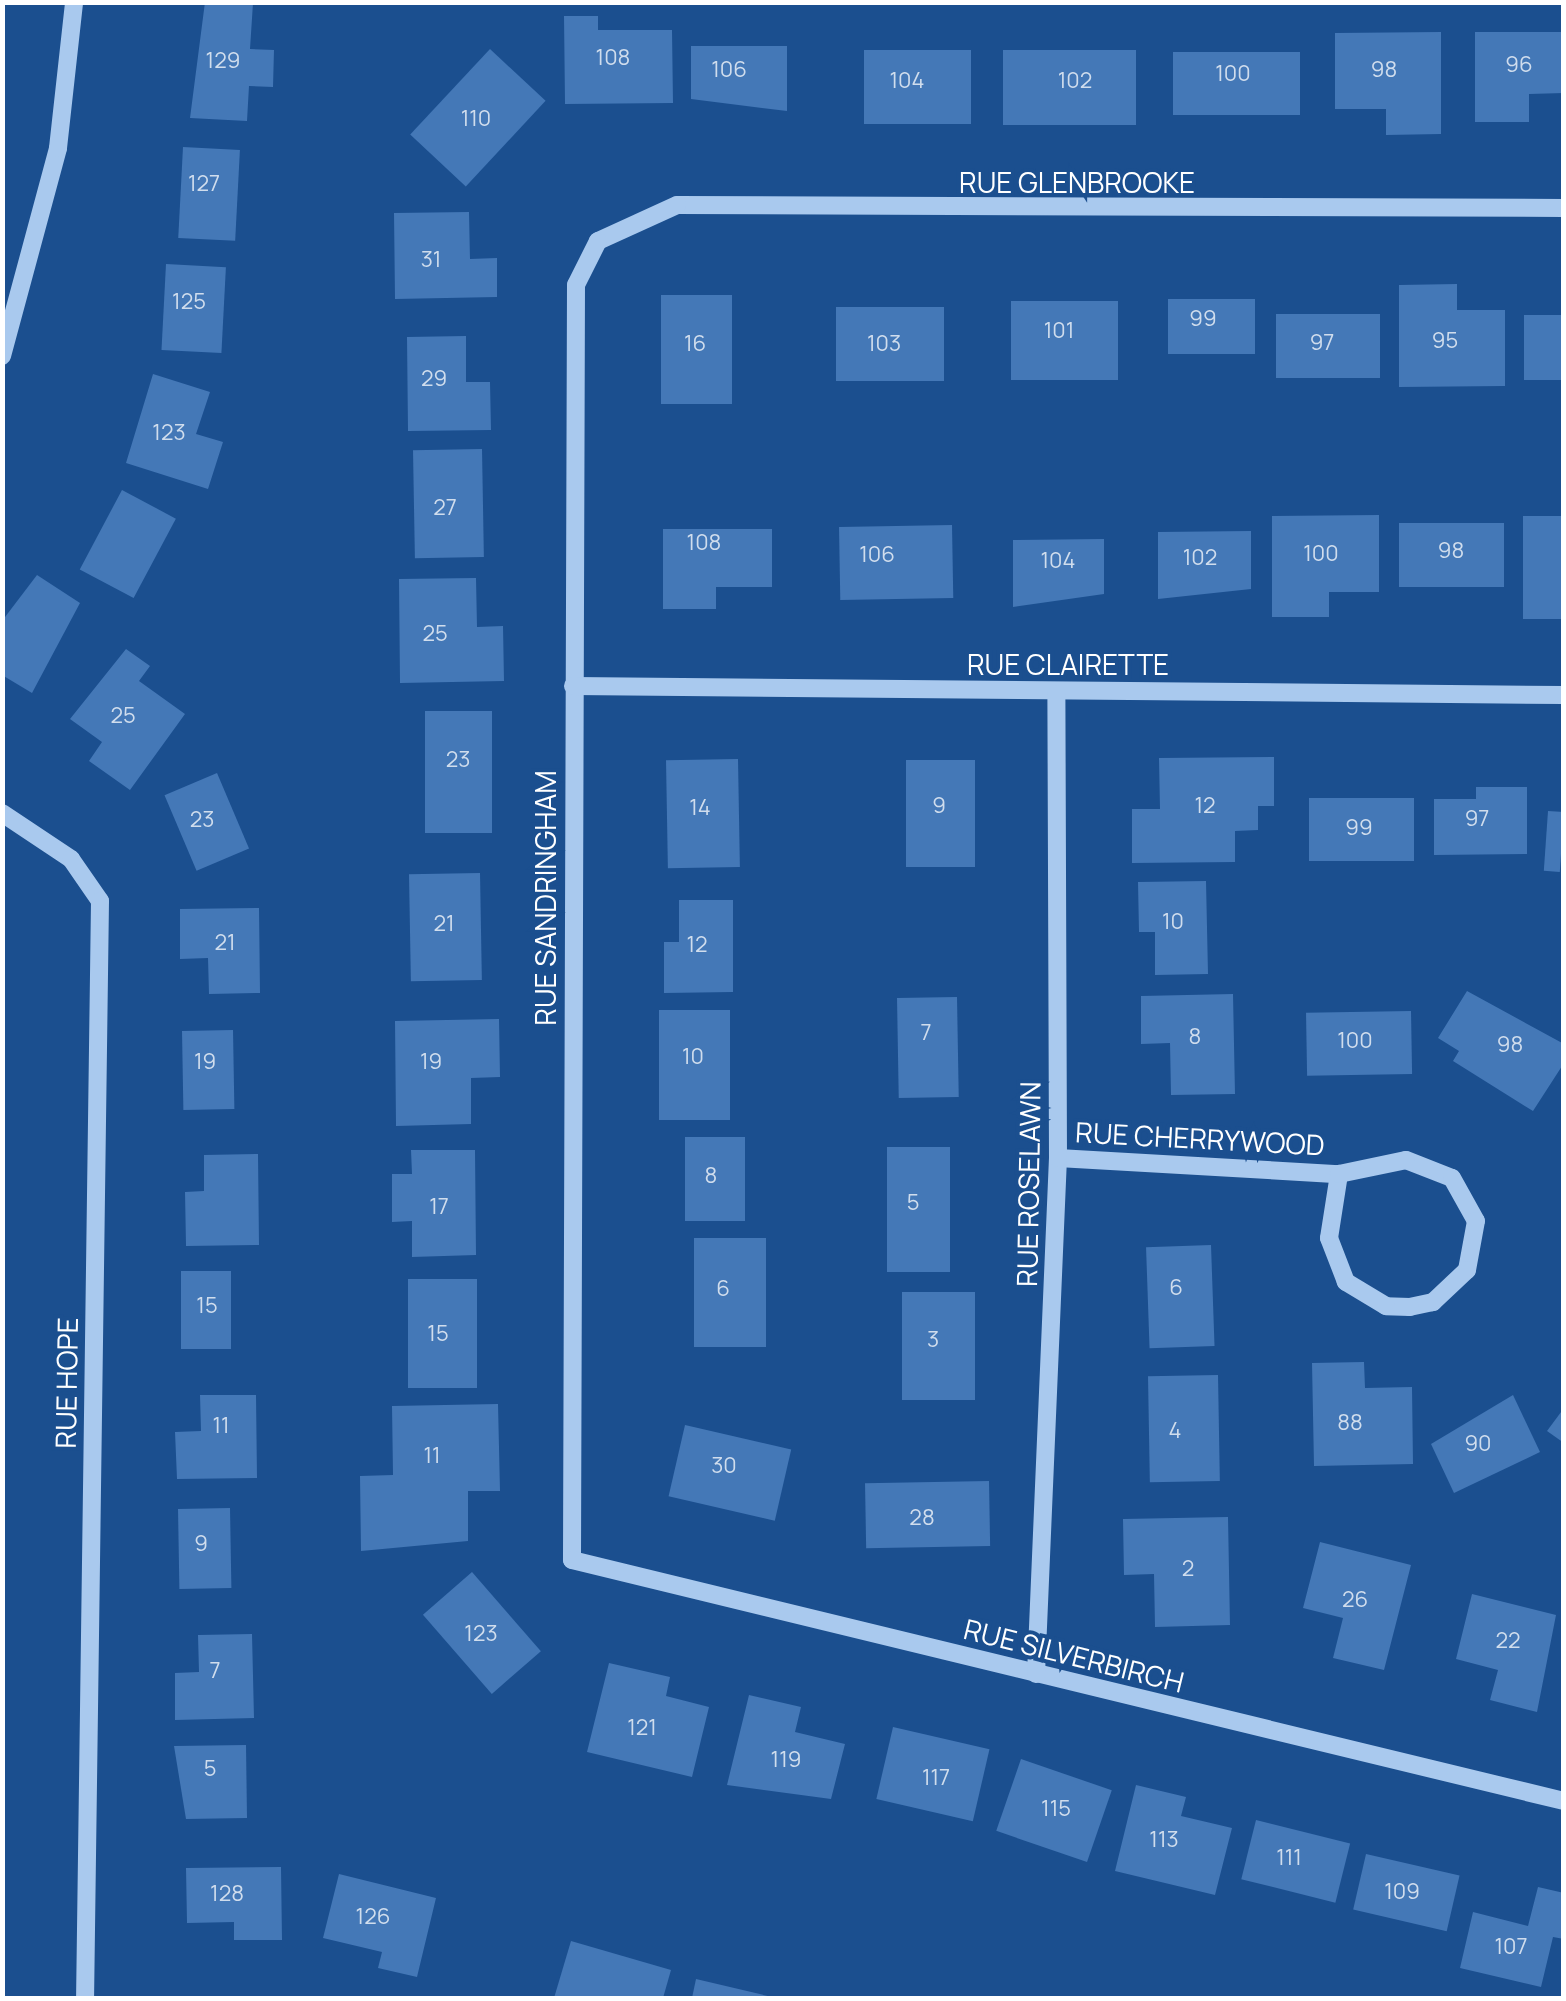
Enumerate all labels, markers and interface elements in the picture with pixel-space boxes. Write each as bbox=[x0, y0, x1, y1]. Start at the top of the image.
house number: 108 bbox=[596, 45, 630, 71]
house number: 129 bbox=[206, 48, 240, 74]
house number: 96 bbox=[1505, 52, 1533, 78]
house number: 106 bbox=[711, 57, 747, 83]
house number: 98 bbox=[1371, 57, 1397, 83]
house number: 100 bbox=[1215, 61, 1251, 87]
house number: 104 bbox=[890, 68, 924, 94]
house number: 102 bbox=[1058, 68, 1092, 94]
house number: 110 bbox=[461, 106, 491, 132]
street label: RUE GLENBROOKE bbox=[959, 165, 1195, 199]
house number: 127 bbox=[188, 171, 220, 197]
house number: 31 bbox=[421, 247, 441, 273]
house number: 125 bbox=[172, 289, 206, 315]
house number: 99 bbox=[1189, 306, 1217, 332]
house number: 101 bbox=[1044, 318, 1074, 344]
house number: 95 bbox=[1432, 328, 1458, 354]
house number: 97 bbox=[1310, 330, 1334, 356]
house number: 16 bbox=[684, 331, 706, 357]
house number: 103 bbox=[867, 331, 901, 357]
house number: 29 bbox=[421, 366, 447, 392]
house number: 123 bbox=[152, 420, 186, 446]
house number: 27 bbox=[433, 495, 457, 521]
house number: 108 bbox=[687, 530, 721, 556]
house number: 98 bbox=[1438, 538, 1464, 564]
house number: 100 bbox=[1303, 541, 1339, 567]
house number: 106 bbox=[859, 542, 895, 568]
house number: 102 bbox=[1183, 545, 1217, 571]
house number: 104 bbox=[1041, 548, 1075, 574]
house number: 25 bbox=[422, 621, 448, 647]
street label: RUE CLAIRETTE bbox=[967, 647, 1169, 681]
house number: 25 bbox=[110, 703, 136, 729]
house number: 23 bbox=[446, 747, 470, 773]
street label: RUE SANDRINGHAM bbox=[528, 770, 562, 1026]
house number: 9 bbox=[932, 793, 946, 819]
house number: 12 bbox=[1194, 793, 1216, 819]
house number: 14 bbox=[689, 795, 711, 821]
house number: 97 bbox=[1465, 806, 1489, 832]
house number: 23 bbox=[190, 807, 214, 833]
house number: 99 bbox=[1345, 815, 1373, 841]
house number: 10 bbox=[1162, 909, 1184, 935]
house number: 21 bbox=[433, 911, 455, 937]
house number: 21 bbox=[214, 930, 236, 956]
house number: 12 bbox=[686, 932, 708, 958]
house number: 7 bbox=[920, 1020, 932, 1046]
house number: 8 bbox=[1189, 1024, 1201, 1050]
house number: 100 bbox=[1337, 1028, 1373, 1054]
house number: 98 bbox=[1497, 1032, 1523, 1058]
house number: 10 bbox=[682, 1044, 704, 1070]
house number: 19 bbox=[194, 1049, 216, 1075]
house number: 19 bbox=[420, 1049, 442, 1075]
street label: RUE ROSELAWN bbox=[1009, 1081, 1047, 1287]
street label: RUE CHERRYWOOD bbox=[1075, 1115, 1325, 1161]
house number: 8 bbox=[705, 1163, 717, 1189]
house number: 5 bbox=[907, 1190, 919, 1216]
house number: 17 bbox=[429, 1194, 449, 1220]
house number: 6 bbox=[1169, 1275, 1183, 1301]
house number: 6 bbox=[716, 1276, 730, 1302]
house number: 15 bbox=[196, 1293, 218, 1319]
street label: RUE HOPE bbox=[48, 1317, 84, 1449]
house number: 15 bbox=[427, 1321, 449, 1347]
house number: 3 bbox=[927, 1327, 939, 1353]
house number: 88 bbox=[1337, 1410, 1363, 1436]
house number: 11 bbox=[212, 1413, 230, 1439]
house number: 4 bbox=[1169, 1418, 1181, 1444]
house number: 90 bbox=[1464, 1431, 1492, 1457]
house number: 11 bbox=[423, 1443, 441, 1469]
house number: 30 bbox=[711, 1453, 737, 1479]
house number: 28 bbox=[909, 1505, 935, 1531]
house number: 9 bbox=[194, 1531, 208, 1557]
house number: 2 bbox=[1182, 1556, 1194, 1582]
house number: 26 bbox=[1342, 1587, 1368, 1613]
street label: RUE SILVERBIRCH bbox=[961, 1611, 1187, 1699]
house number: 123 bbox=[464, 1621, 498, 1647]
house number: 22 bbox=[1495, 1628, 1521, 1654]
house number: 7 bbox=[209, 1658, 221, 1684]
house number: 121 bbox=[627, 1715, 657, 1741]
house number: 119 bbox=[771, 1747, 801, 1773]
house number: 5 bbox=[204, 1756, 216, 1782]
house number: 117 bbox=[922, 1765, 950, 1791]
house number: 115 bbox=[1041, 1796, 1071, 1822]
house number: 113 bbox=[1149, 1827, 1179, 1853]
house number: 111 bbox=[1276, 1845, 1302, 1871]
house number: 109 bbox=[1384, 1879, 1420, 1905]
house number: 128 bbox=[210, 1881, 244, 1907]
house number: 126 bbox=[356, 1904, 390, 1930]
house number: 107 bbox=[1494, 1934, 1528, 1960]

